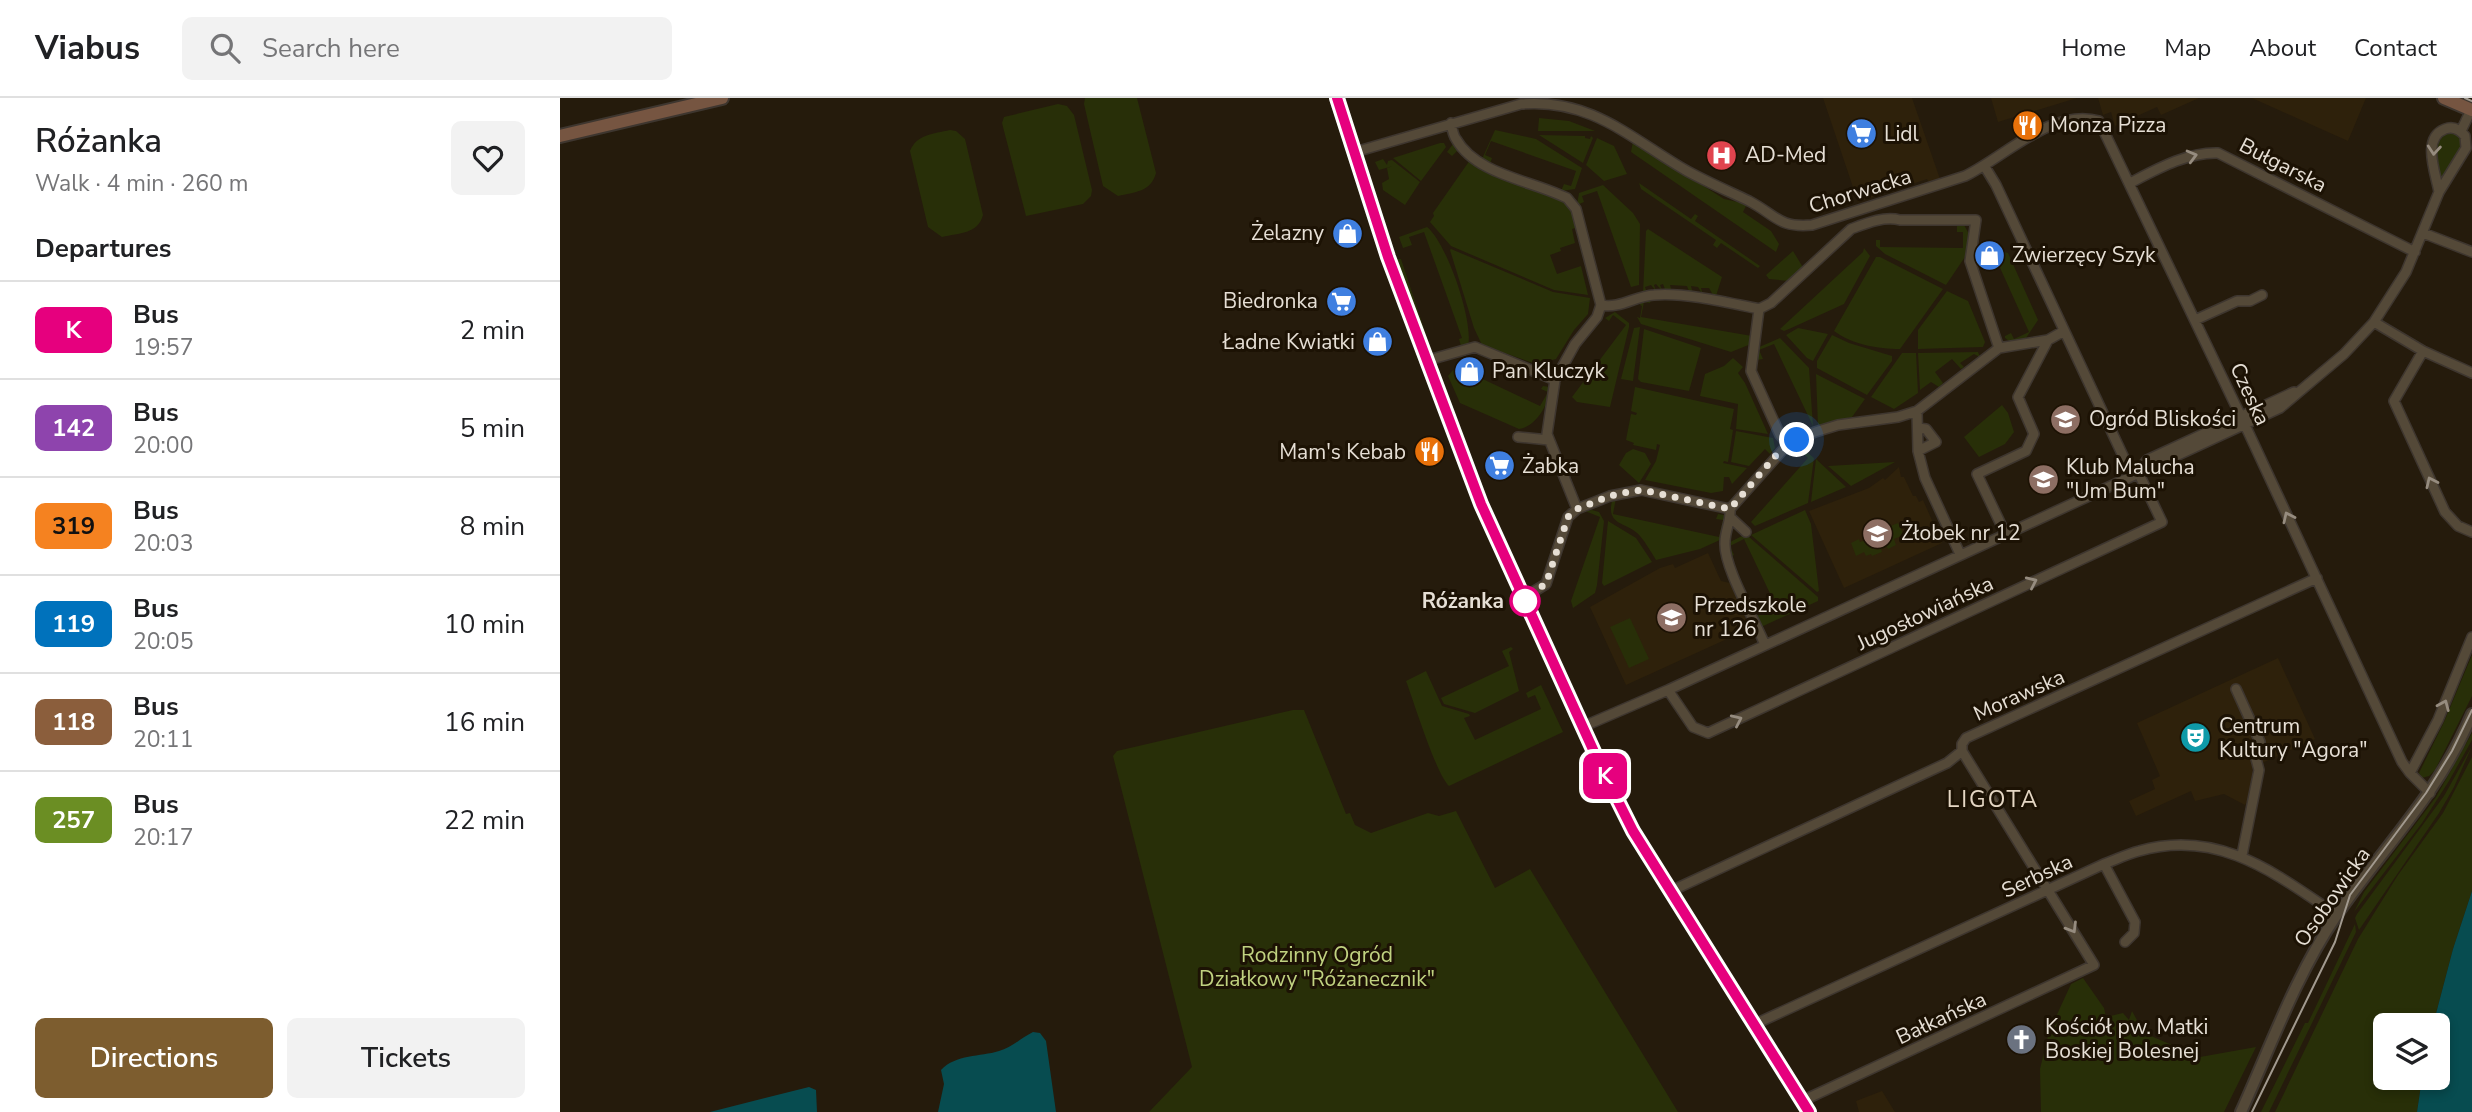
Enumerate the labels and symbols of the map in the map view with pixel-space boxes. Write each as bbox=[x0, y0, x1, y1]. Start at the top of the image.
restaurant icon: Monza Pizza bbox=[2010, 108, 2044, 142]
place label: Monza Pizza bbox=[2050, 111, 2166, 139]
supermarket icon: Lidl bbox=[1844, 117, 1878, 151]
place label: Lidl bbox=[1884, 120, 1920, 148]
street label: Bułgarska bbox=[2235, 131, 2331, 199]
hospital icon: AD-Med bbox=[1705, 138, 1739, 172]
place label: AD-Med bbox=[1745, 141, 1826, 169]
one-way arrow bbox=[2427, 145, 2442, 156]
one-way arrow bbox=[2186, 150, 2198, 165]
street label: Chorwacka bbox=[1805, 162, 1915, 220]
shop icon: Żelazny bbox=[1330, 216, 1364, 250]
place label: Żelazny bbox=[1251, 219, 1324, 247]
shop icon: Zwierzęcy Szyk bbox=[1972, 238, 2006, 272]
place label: Zwierzęcy Szyk bbox=[2012, 241, 2156, 269]
supermarket icon: Biedronka bbox=[1324, 284, 1358, 318]
place label: Biedronka bbox=[1223, 287, 1318, 315]
shop icon: Ładne Kwiatki bbox=[1361, 325, 1395, 359]
place label: Ładne Kwiatki bbox=[1222, 328, 1355, 356]
shop icon: Pan Kluczyk bbox=[1452, 354, 1486, 388]
place label: Pan Kluczyk bbox=[1492, 357, 1605, 385]
street label: Czeska bbox=[2223, 358, 2277, 430]
school or university icon: Ogród Bliskości bbox=[2049, 402, 2083, 436]
place label: Ogród Bliskości bbox=[2089, 405, 2236, 433]
your location bbox=[1779, 422, 1814, 457]
restaurant icon: Mam's Kebab bbox=[1412, 435, 1446, 469]
place label: Mam's Kebab bbox=[1279, 438, 1406, 466]
supermarket icon: Żabka bbox=[1482, 449, 1516, 483]
place label: Żabka bbox=[1522, 452, 1579, 480]
place label: Klub Malucha "Um Bum" bbox=[2066, 453, 2195, 505]
school or university icon: Klub Malucha "Um Bum" bbox=[2026, 462, 2060, 496]
one-way arrow bbox=[2425, 477, 2439, 489]
one-way arrow bbox=[2282, 512, 2296, 524]
school or university icon: Żłobek nr 12 bbox=[1861, 516, 1895, 550]
place label: Żłobek nr 12 bbox=[1901, 519, 2021, 547]
street label: Jugosłowiańska bbox=[1851, 569, 1998, 657]
one-way arrow bbox=[2025, 576, 2037, 590]
marker: Różanka bbox=[1510, 586, 1540, 616]
place label: Różanka bbox=[1422, 587, 1504, 615]
place label: Przedszkole nr 126 bbox=[1694, 591, 1806, 643]
school or university icon: Przedszkole nr 126 bbox=[1654, 600, 1688, 634]
street label: Morawska bbox=[1969, 662, 2069, 728]
one-way arrow bbox=[2436, 700, 2450, 713]
place label: Centrum Kultury "Agora" bbox=[2219, 712, 2367, 764]
one-way arrow bbox=[1730, 714, 1742, 728]
theatre icon: Centrum Kultury "Agora" bbox=[2179, 721, 2213, 755]
line badge: K bbox=[1582, 753, 1628, 799]
district label: LIGOTA bbox=[1947, 784, 2039, 815]
street label: Osobowicka bbox=[2287, 842, 2377, 952]
street label: Serbska bbox=[1997, 847, 2077, 905]
one-way arrow bbox=[2063, 920, 2076, 933]
park label: Rodzinny Ogród Działkowy "Różanecznik" bbox=[1199, 941, 1435, 993]
street label: Bałkańska bbox=[1891, 985, 1991, 1051]
place label: Kościół pw. Matki Boskiej Bolesnej bbox=[2045, 1013, 2208, 1065]
church icon: Kościół pw. Matki Boskiej Bolesnej bbox=[2005, 1022, 2039, 1056]

